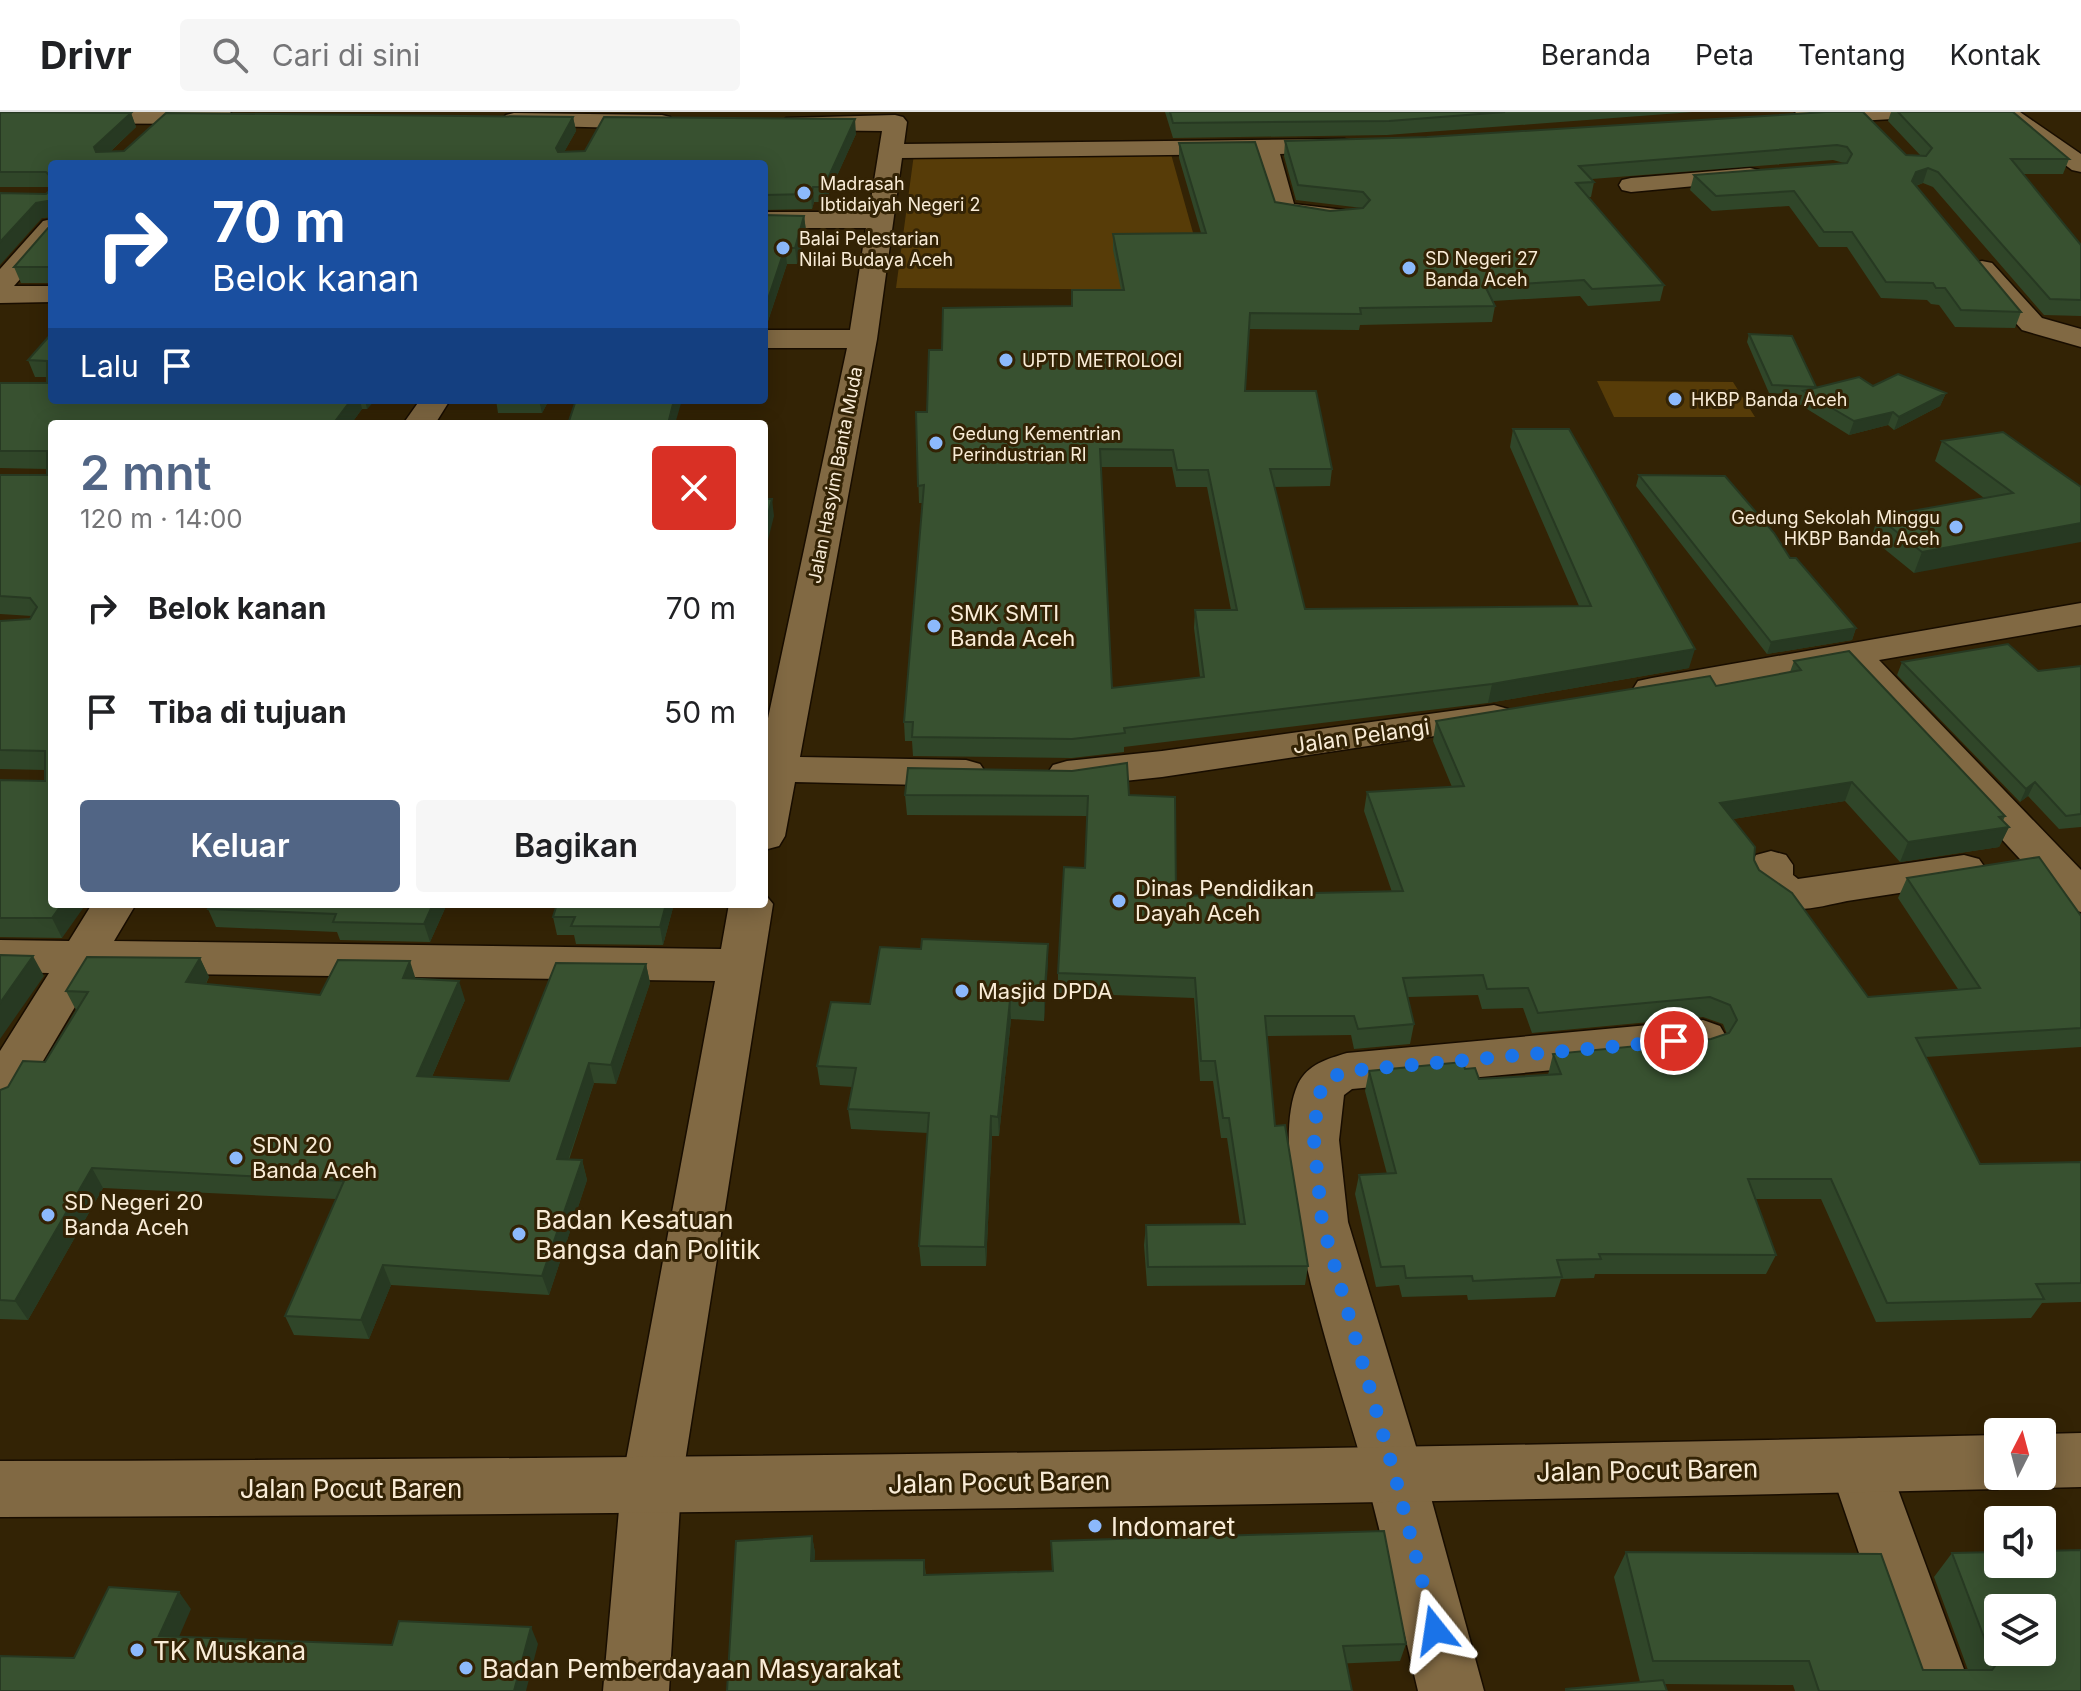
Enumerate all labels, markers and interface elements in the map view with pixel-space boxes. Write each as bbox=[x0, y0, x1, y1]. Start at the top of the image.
search box bbox=[180, 19, 740, 91]
text: Drivr bbox=[40, 32, 132, 78]
icon: search bbox=[208, 33, 252, 77]
text: Cari di sini bbox=[272, 37, 420, 73]
text: Beranda bbox=[1541, 38, 1651, 72]
text: Peta bbox=[1695, 38, 1754, 72]
text: Tentang bbox=[1798, 38, 1906, 72]
text: Kontak bbox=[1950, 38, 2041, 72]
place label: Madrasah Ibtidaiyah Negeri 2 bbox=[820, 173, 980, 215]
marker: Madrasah Ibtidaiyah Negeri 2 bbox=[795, 184, 813, 202]
text: 70 m bbox=[212, 188, 346, 256]
icon: right bbox=[80, 192, 184, 296]
place label: Balai Pelestarian Nilai Budaya Aceh bbox=[799, 228, 953, 270]
marker: Balai Pelestarian Nilai Budaya Aceh bbox=[774, 239, 792, 257]
place label: SD Negeri 27 Banda Aceh bbox=[1425, 248, 1538, 290]
text: Belok kanan bbox=[212, 256, 419, 300]
marker: SD Negeri 27 Banda Aceh bbox=[1400, 259, 1418, 277]
icon: arrive bbox=[155, 344, 199, 388]
text: Lalu bbox=[80, 348, 139, 384]
place label: UPTD METROLOGI bbox=[1022, 350, 1182, 371]
marker: UPTD METROLOGI bbox=[997, 351, 1015, 369]
street label: Jalan Hasyim Banta Muda bbox=[804, 365, 866, 585]
place label: HKBP Banda Aceh bbox=[1691, 389, 1847, 410]
marker: HKBP Banda Aceh bbox=[1666, 390, 1684, 408]
place label: Gedung Kementrian Perindustrian RI bbox=[952, 423, 1121, 465]
marker: Gedung Kementrian Perindustrian RI bbox=[927, 434, 945, 452]
text: 2 mnt bbox=[80, 443, 212, 502]
button: close bbox=[652, 446, 736, 530]
text: 120 m · 14:00 bbox=[80, 503, 243, 534]
place label: Gedung Sekolah Minggu HKBP Banda Aceh bbox=[1731, 507, 1940, 549]
marker: Gedung Sekolah Minggu HKBP Banda Aceh bbox=[1947, 518, 1965, 536]
icon: right bbox=[80, 586, 124, 630]
text: Belok kanan bbox=[148, 590, 326, 626]
text: 70 m bbox=[666, 590, 736, 626]
place label: SMK SMTI Banda Aceh bbox=[950, 600, 1075, 651]
marker: SMK SMTI Banda Aceh bbox=[925, 617, 943, 635]
icon: arrive bbox=[80, 690, 124, 734]
text: Tiba di tujuan bbox=[148, 694, 347, 730]
text: 50 m bbox=[664, 694, 736, 730]
street label: Jalan Pelangi bbox=[1291, 714, 1431, 758]
button: Keluar bbox=[80, 800, 400, 892]
button: Bagikan bbox=[416, 800, 736, 892]
place label: Dinas Pendidikan Dayah Aceh bbox=[1135, 875, 1314, 926]
marker: Dinas Pendidikan Dayah Aceh bbox=[1110, 892, 1128, 910]
place label: Masjid DPDA bbox=[978, 978, 1112, 1004]
marker: Masjid DPDA bbox=[953, 982, 971, 1000]
pin bbox=[1640, 1007, 1708, 1075]
icon: arrive bbox=[1652, 1019, 1696, 1063]
place label: SDN 20 Banda Aceh bbox=[252, 1132, 377, 1183]
marker: SDN 20 Banda Aceh bbox=[227, 1149, 245, 1167]
place label: SD Negeri 20 Banda Aceh bbox=[64, 1189, 203, 1240]
place label: Badan Kesatuan Bangsa dan Politik bbox=[535, 1204, 760, 1265]
marker: SD Negeri 20 Banda Aceh bbox=[39, 1206, 57, 1224]
marker: Badan Kesatuan Bangsa dan Politik bbox=[510, 1225, 528, 1243]
north arrow bbox=[1984, 1418, 2056, 1490]
map controls bbox=[1984, 1418, 2056, 1666]
street label: Jalan Pocut Baren bbox=[1535, 1453, 1759, 1487]
street label: Jalan Pocut Baren bbox=[887, 1465, 1111, 1499]
street label: Jalan Pocut Baren bbox=[240, 1473, 462, 1504]
button: sound bbox=[1984, 1506, 2056, 1578]
place label: Indomaret bbox=[1111, 1511, 1235, 1542]
marker: Indomaret bbox=[1086, 1517, 1104, 1535]
position arrow bbox=[1393, 1588, 1477, 1672]
button: layers bbox=[1984, 1594, 2056, 1666]
place label: TK Muskana bbox=[153, 1635, 306, 1666]
marker: TK Muskana bbox=[128, 1641, 146, 1659]
place label: Badan Pemberdayaan Masyarakat bbox=[482, 1653, 901, 1684]
marker: Badan Pemberdayaan Masyarakat bbox=[457, 1659, 475, 1677]

